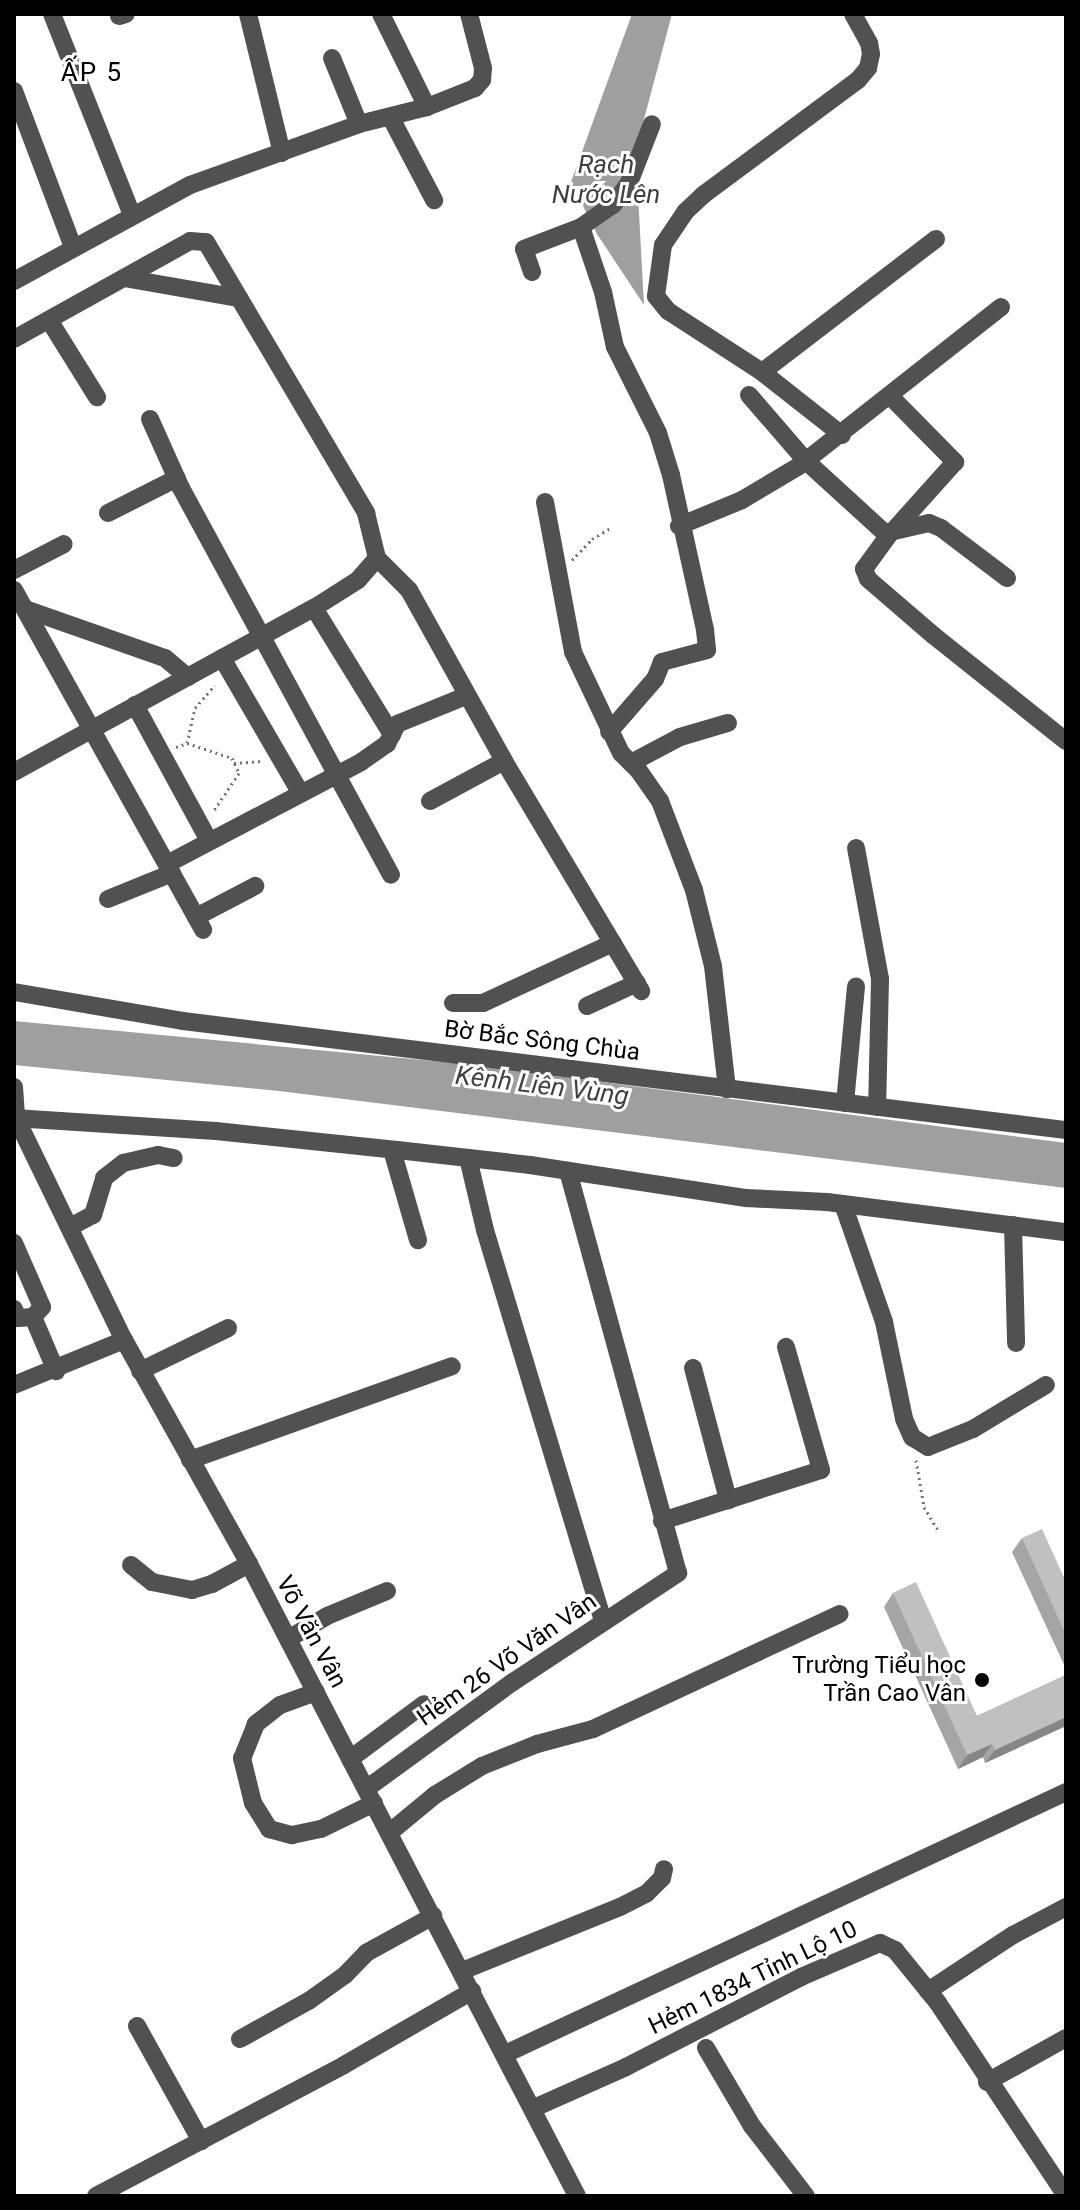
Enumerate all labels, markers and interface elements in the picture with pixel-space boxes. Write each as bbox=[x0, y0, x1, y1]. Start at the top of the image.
district label: ẤP 5 bbox=[61, 57, 123, 89]
water label: Rạch Nước Lên bbox=[552, 149, 660, 210]
street label: Bờ Bắc Sông Chùa bbox=[443, 1015, 641, 1067]
water label: Kênh Liên Vùng bbox=[454, 1060, 630, 1112]
street label: Võ Văn Vân bbox=[270, 1571, 352, 1693]
street label: Hẻm 26 Võ Văn Vân bbox=[412, 1587, 602, 1733]
place label: Trường Tiểu học Trần Cao Vân bbox=[792, 1652, 966, 1708]
marker: Trường Tiểu học Trần Cao Vân bbox=[973, 1671, 991, 1689]
street label: Hẻm 1834 Tỉnh Lộ 10 bbox=[644, 1915, 862, 2041]

